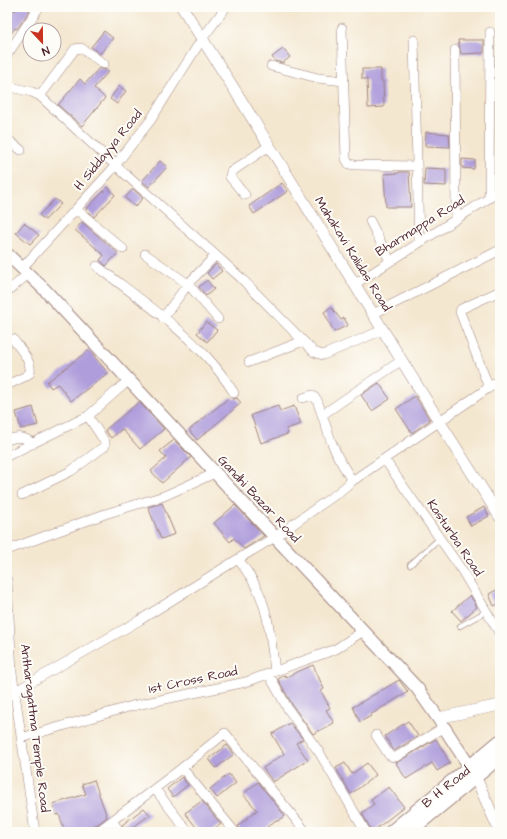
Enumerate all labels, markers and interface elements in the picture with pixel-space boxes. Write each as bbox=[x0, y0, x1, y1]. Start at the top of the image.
north arrow bbox=[22, 22, 62, 62]
text: N bbox=[39, 43, 52, 59]
street label: H Siddayya Road bbox=[70, 105, 147, 195]
street label: Bharmappa Road bbox=[372, 191, 468, 261]
street label: Mahakavi Kalidas Road bbox=[310, 193, 396, 315]
street label: Gandhi Bazar Road bbox=[214, 451, 305, 547]
street label: Kasturba Road bbox=[423, 496, 488, 580]
street label: Antharagattma Temple Road bbox=[15, 643, 54, 814]
street label: 1st Cross Road bbox=[147, 662, 239, 698]
street label: B H Road bbox=[418, 762, 474, 812]

